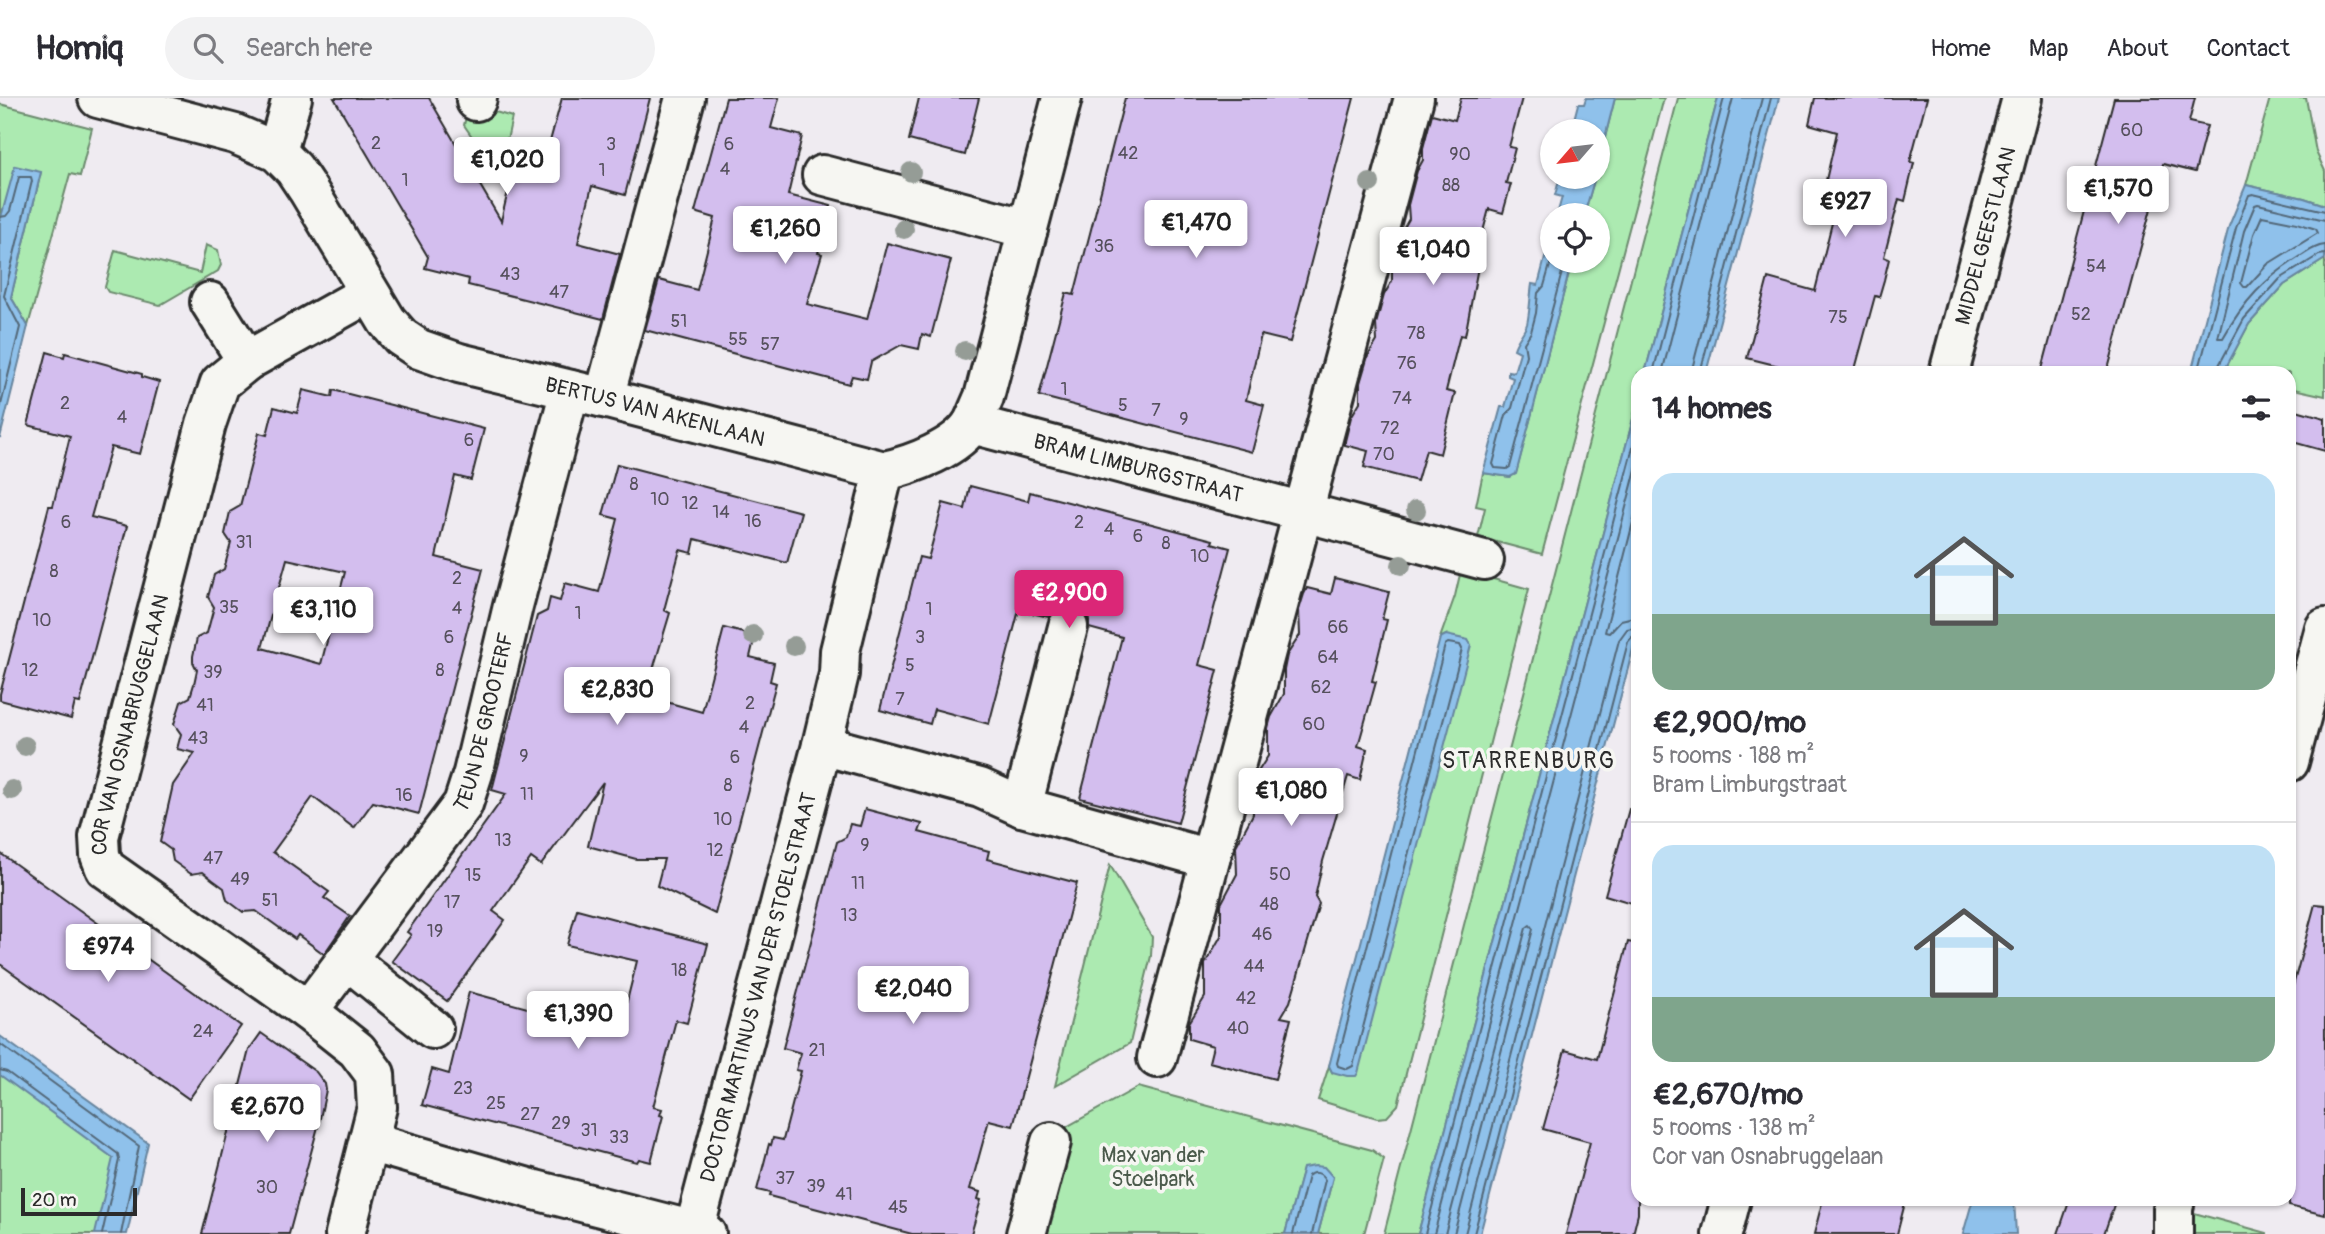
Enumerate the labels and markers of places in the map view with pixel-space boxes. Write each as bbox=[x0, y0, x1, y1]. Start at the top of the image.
pin: €1,020 bbox=[450, 138, 564, 197]
pin: €1,570 bbox=[2061, 166, 2175, 226]
pin: €927 bbox=[1804, 180, 1886, 239]
pin: €1,470 bbox=[1139, 200, 1253, 260]
pin: €1,260 bbox=[728, 206, 842, 266]
pin: €1,040 bbox=[1376, 228, 1490, 287]
pin: €2,900 bbox=[1012, 570, 1126, 630]
pin: €3,110 bbox=[266, 588, 380, 647]
pin: €2,830 bbox=[560, 668, 674, 727]
pin: €1,080 bbox=[1234, 768, 1348, 828]
pin: €974 bbox=[67, 924, 149, 984]
pin: €2,040 bbox=[856, 967, 970, 1026]
pin: €1,390 bbox=[521, 992, 635, 1051]
pin: €2,670 bbox=[210, 1084, 324, 1144]

